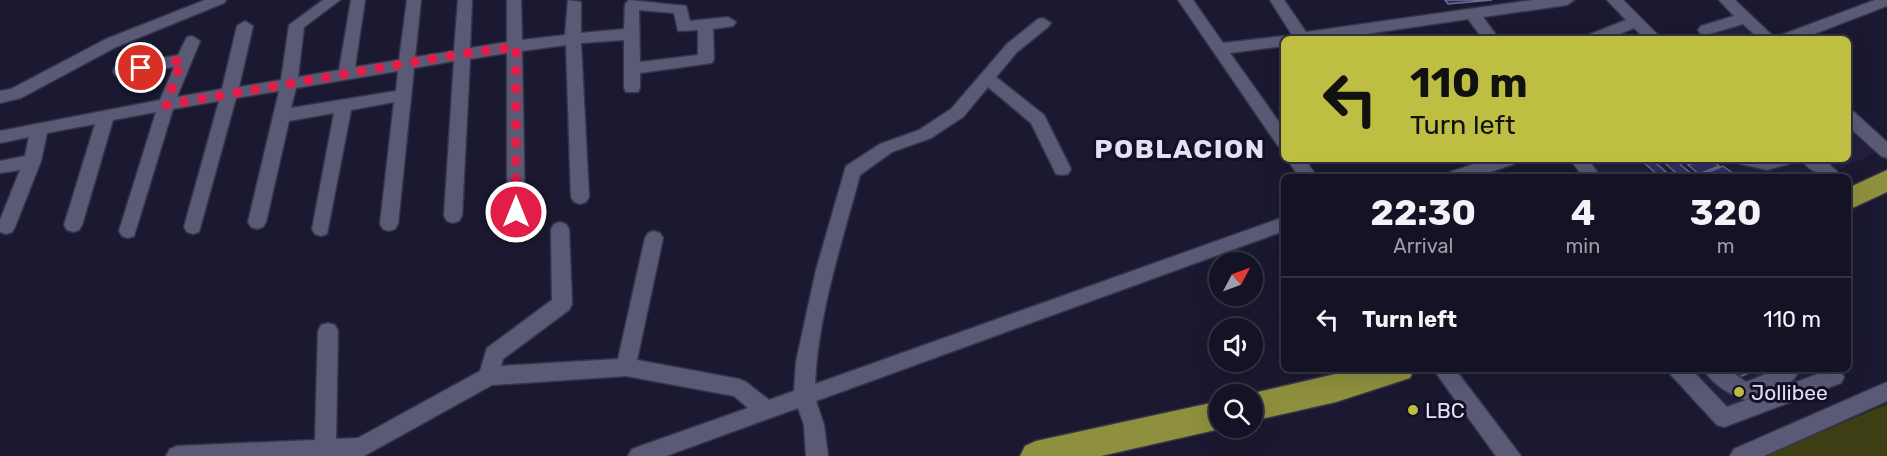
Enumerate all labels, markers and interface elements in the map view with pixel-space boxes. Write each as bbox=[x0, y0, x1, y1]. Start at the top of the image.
pin bbox=[115, 42, 166, 93]
icon: arrive bbox=[124, 51, 157, 84]
text: 110 m bbox=[1410, 58, 1528, 108]
icon: left bbox=[1311, 60, 1389, 138]
text: Turn left bbox=[1410, 109, 1515, 141]
district label: POBLACION bbox=[1094, 133, 1266, 165]
position arrow bbox=[484, 180, 548, 244]
text: 22:30 bbox=[1371, 191, 1476, 234]
text: 4 bbox=[1571, 191, 1595, 234]
text: 320 bbox=[1690, 191, 1761, 234]
text: Arrival bbox=[1393, 234, 1453, 258]
text: min bbox=[1566, 234, 1600, 258]
text: m bbox=[1717, 234, 1735, 258]
north arrow bbox=[1209, 252, 1263, 306]
map controls bbox=[1209, 252, 1263, 438]
icon: left bbox=[1311, 303, 1344, 336]
text: Turn left bbox=[1362, 306, 1457, 333]
text: 110 m bbox=[1763, 306, 1821, 333]
button: sound bbox=[1209, 318, 1263, 372]
place label: Jollibee bbox=[1751, 380, 1828, 405]
button: search bbox=[1209, 384, 1263, 438]
marker: Jollibee bbox=[1732, 385, 1746, 399]
place label: LBC bbox=[1425, 398, 1465, 423]
marker: LBC bbox=[1406, 403, 1420, 417]

